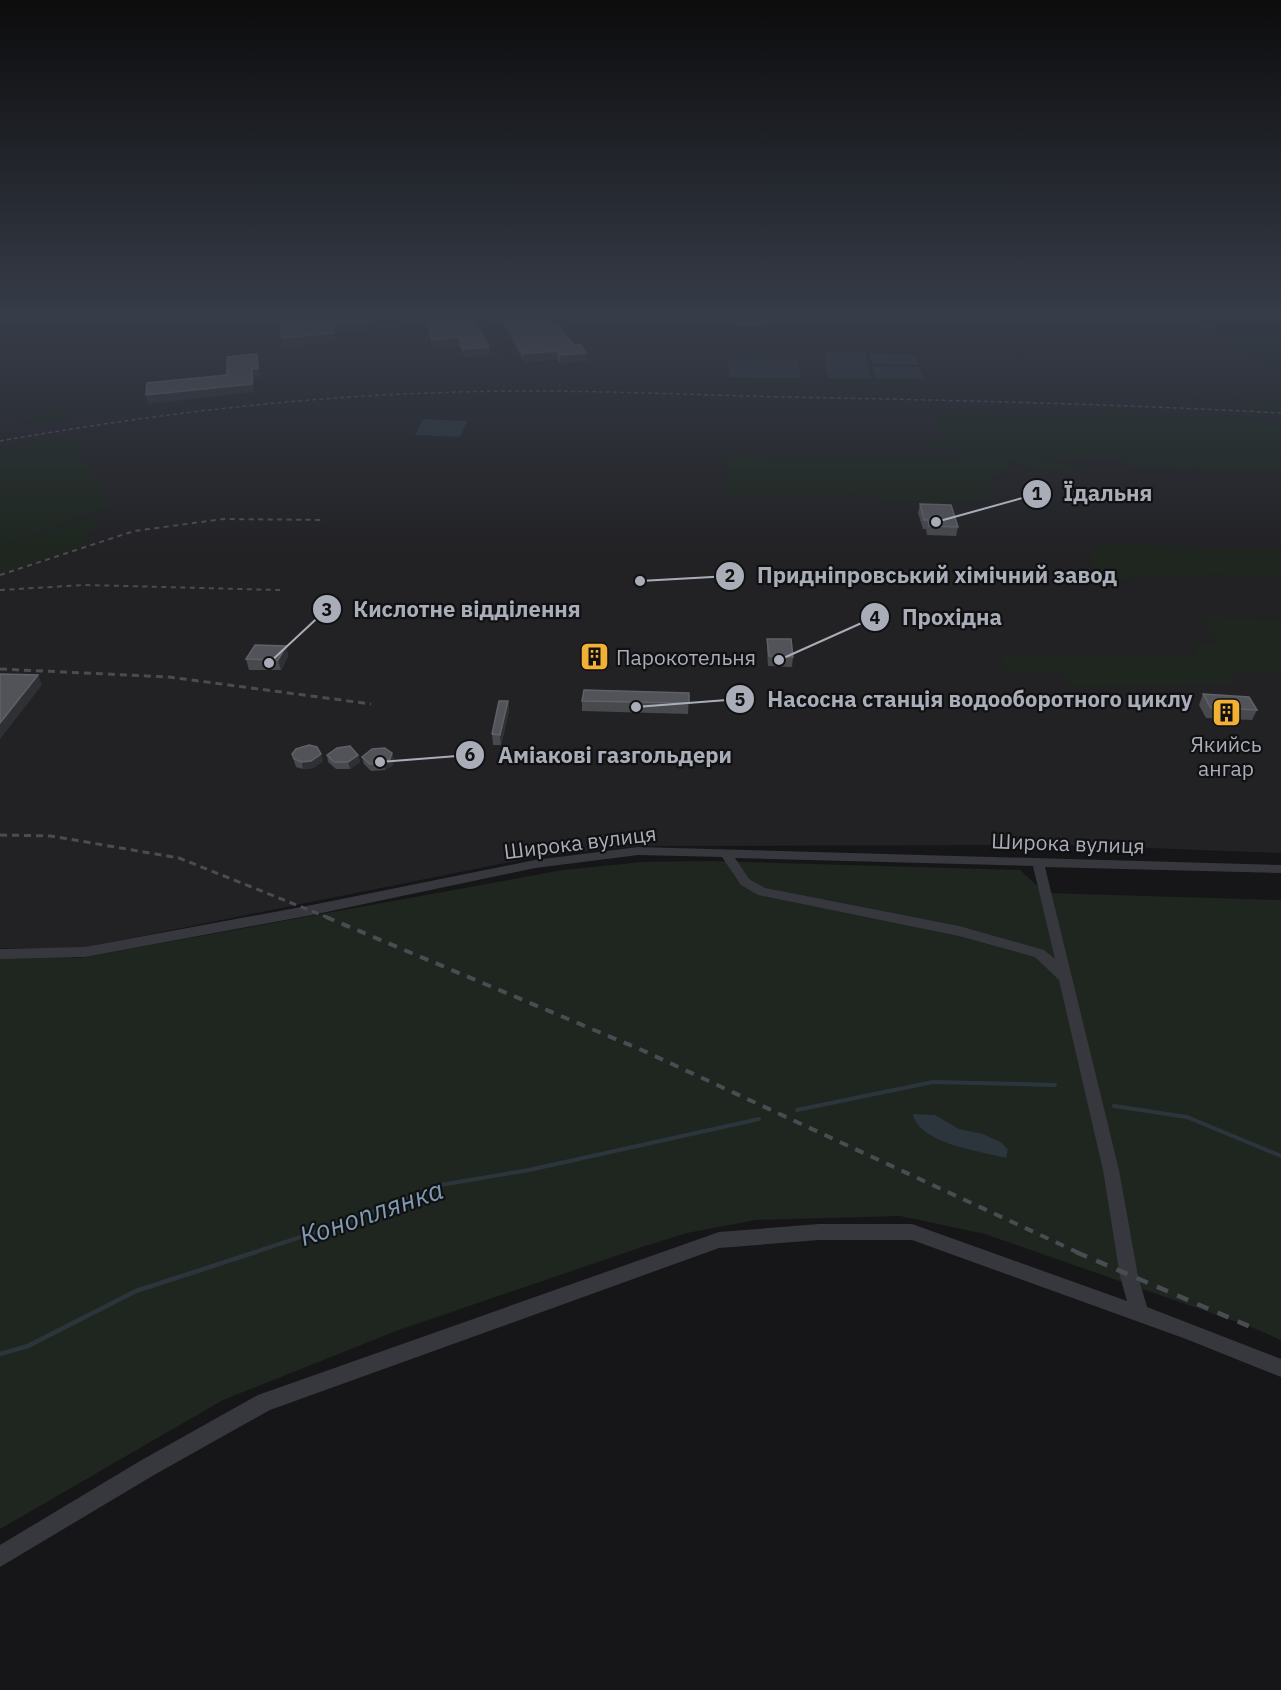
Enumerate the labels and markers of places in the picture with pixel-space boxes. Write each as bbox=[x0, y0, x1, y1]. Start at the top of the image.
callout: Їдальня bbox=[1022, 474, 1165, 514]
callout: Придніпровський хімічний завод bbox=[715, 556, 1129, 596]
callout: Кислотне відділення bbox=[312, 589, 593, 629]
callout: Прохідна bbox=[860, 597, 1014, 637]
building icon: Парокотельня bbox=[579, 641, 611, 673]
place label: Парокотельня bbox=[616, 643, 756, 671]
callout: Насосна станція водооборотного циклу bbox=[725, 679, 1205, 719]
building icon: Якийсь ангар bbox=[1210, 697, 1242, 729]
place label: Якийсь ангар bbox=[1190, 730, 1262, 782]
callout: Аміакові газгольдери bbox=[455, 735, 744, 775]

